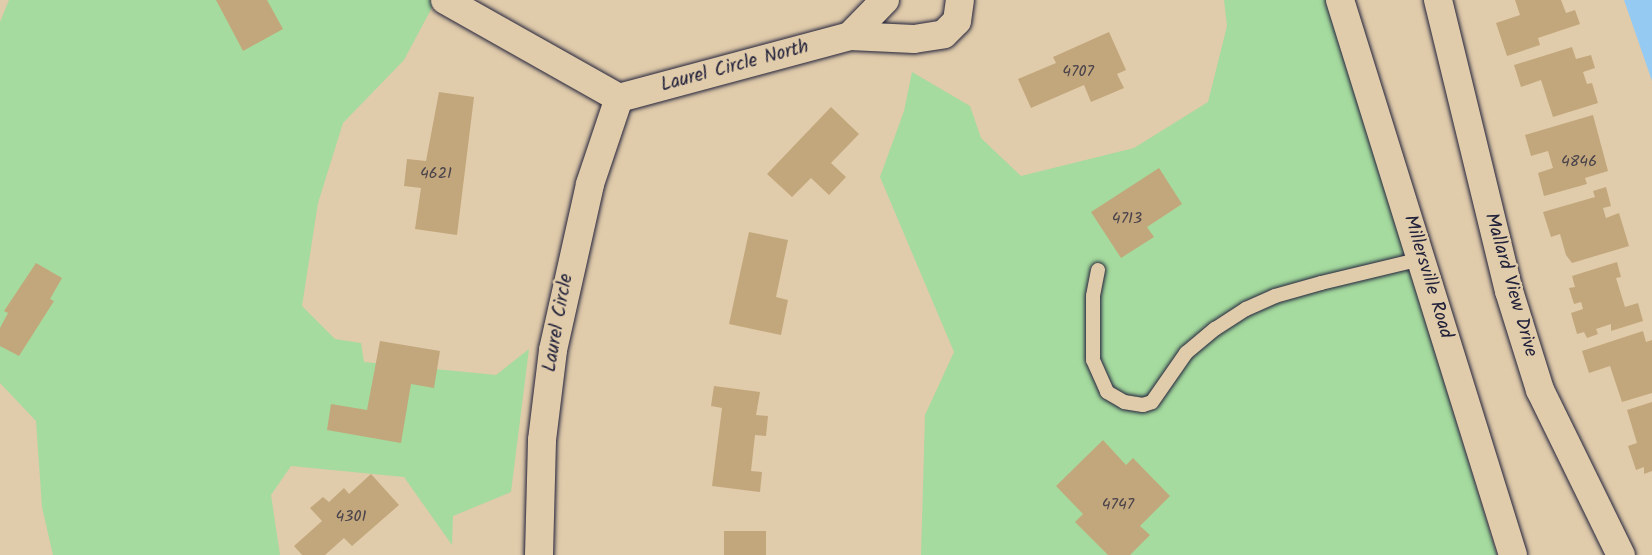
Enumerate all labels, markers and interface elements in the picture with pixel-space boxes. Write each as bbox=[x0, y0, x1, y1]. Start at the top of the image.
street label: Laurel Circle North bbox=[658, 36, 812, 98]
house number: 4707 bbox=[1062, 62, 1094, 82]
house number: 4846 bbox=[1561, 152, 1597, 172]
house number: 4621 bbox=[420, 164, 452, 184]
house number: 4713 bbox=[1112, 209, 1142, 229]
street label: Mallard View Drive bbox=[1479, 210, 1541, 360]
street label: Millersville Road bbox=[1397, 213, 1457, 341]
street label: Laurel Circle bbox=[539, 272, 579, 374]
house number: 4747 bbox=[1102, 495, 1134, 515]
house number: 4301 bbox=[336, 507, 366, 527]

